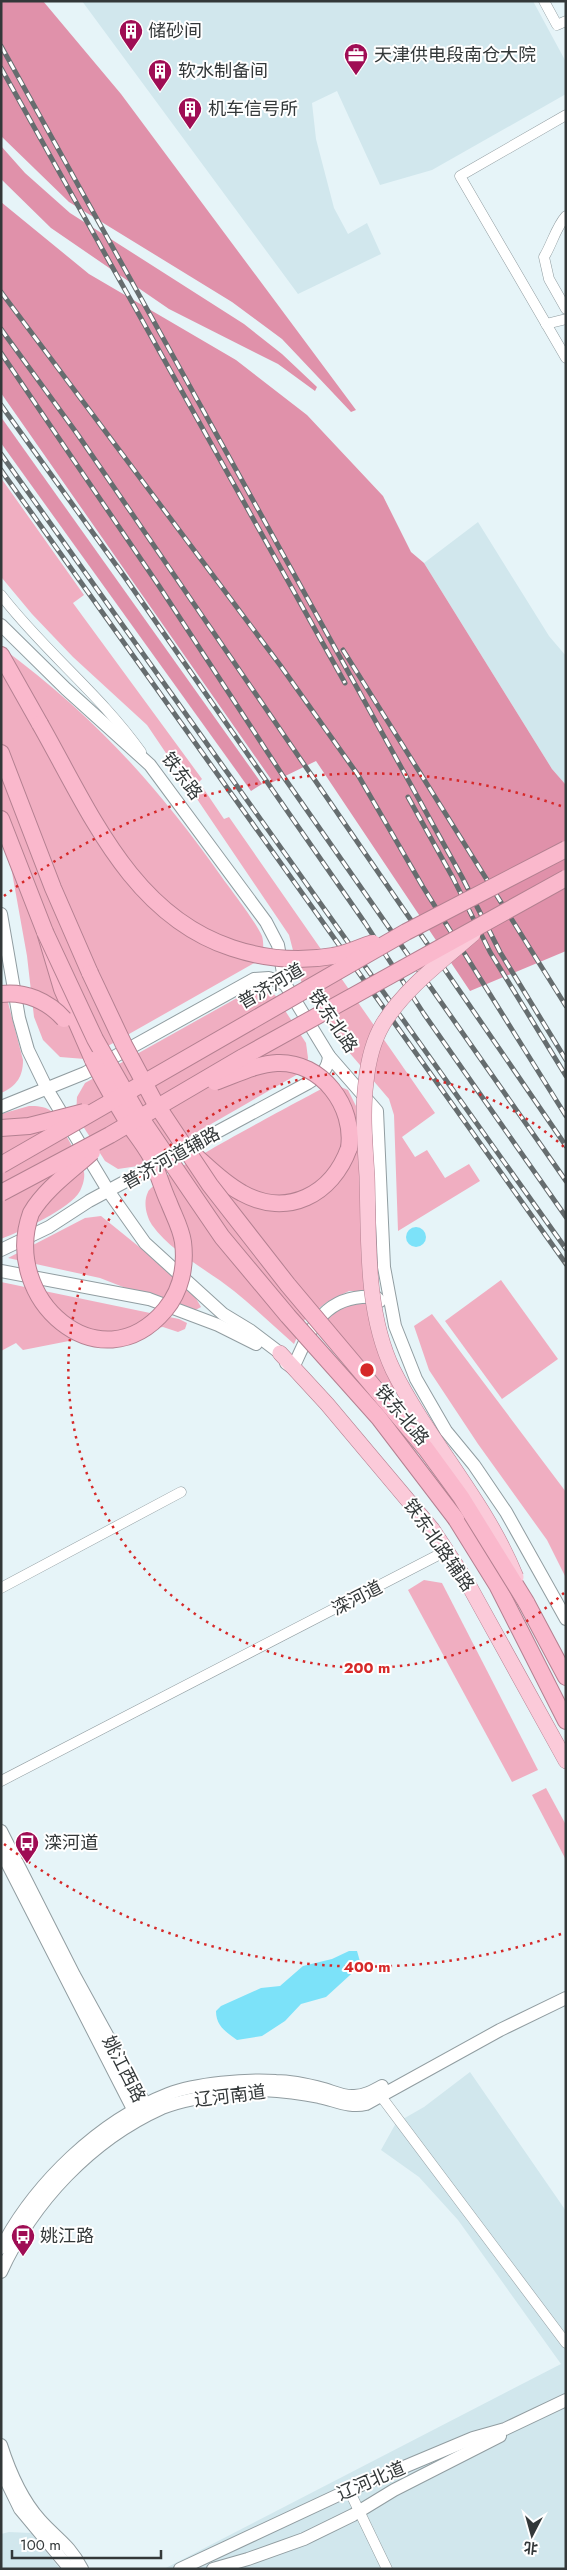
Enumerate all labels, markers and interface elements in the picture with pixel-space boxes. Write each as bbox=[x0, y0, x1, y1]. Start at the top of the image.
building icon: 储砂间 bbox=[118, 18, 144, 52]
place label: 储砂间 bbox=[148, 18, 202, 44]
office icon: 天津供电段南仓大院 bbox=[343, 42, 369, 76]
place label: 天津供电段南仓大院 bbox=[374, 42, 536, 68]
building icon: 软水制备间 bbox=[147, 58, 173, 92]
place label: 软水制备间 bbox=[178, 58, 268, 84]
building icon: 机车信号所 bbox=[177, 96, 203, 130]
place label: 机车信号所 bbox=[208, 96, 298, 122]
street label: 铁东路 bbox=[155, 747, 209, 805]
street label: 普济河道 bbox=[233, 957, 309, 1015]
street label: 铁东北路 bbox=[302, 984, 364, 1058]
street label: 普济河道辅路 bbox=[117, 1120, 225, 1196]
centre of rings bbox=[358, 1361, 376, 1379]
street label: 铁东北路 bbox=[369, 1379, 435, 1451]
street label: 铁东北路辅路 bbox=[397, 1493, 481, 1597]
street label: 滦河道 bbox=[327, 1574, 387, 1622]
text: 200 m bbox=[344, 1657, 390, 1679]
bus stop icon: 滦河道 bbox=[14, 1830, 40, 1864]
place label: 滦河道 bbox=[44, 1830, 98, 1856]
text: 400 m bbox=[343, 1956, 391, 1978]
street label: 姚江西路 bbox=[96, 2031, 152, 2107]
street label: 辽河南道 bbox=[193, 2079, 267, 2113]
bus stop icon: 姚江路 bbox=[10, 2223, 36, 2257]
place label: 姚江路 bbox=[40, 2223, 94, 2249]
street label: 辽河北道 bbox=[333, 2455, 409, 2507]
north arrow bbox=[507, 2510, 557, 2560]
scale bar bbox=[12, 2528, 161, 2560]
text: 100 m bbox=[20, 2534, 61, 2556]
text: 北 bbox=[523, 2537, 539, 2559]

